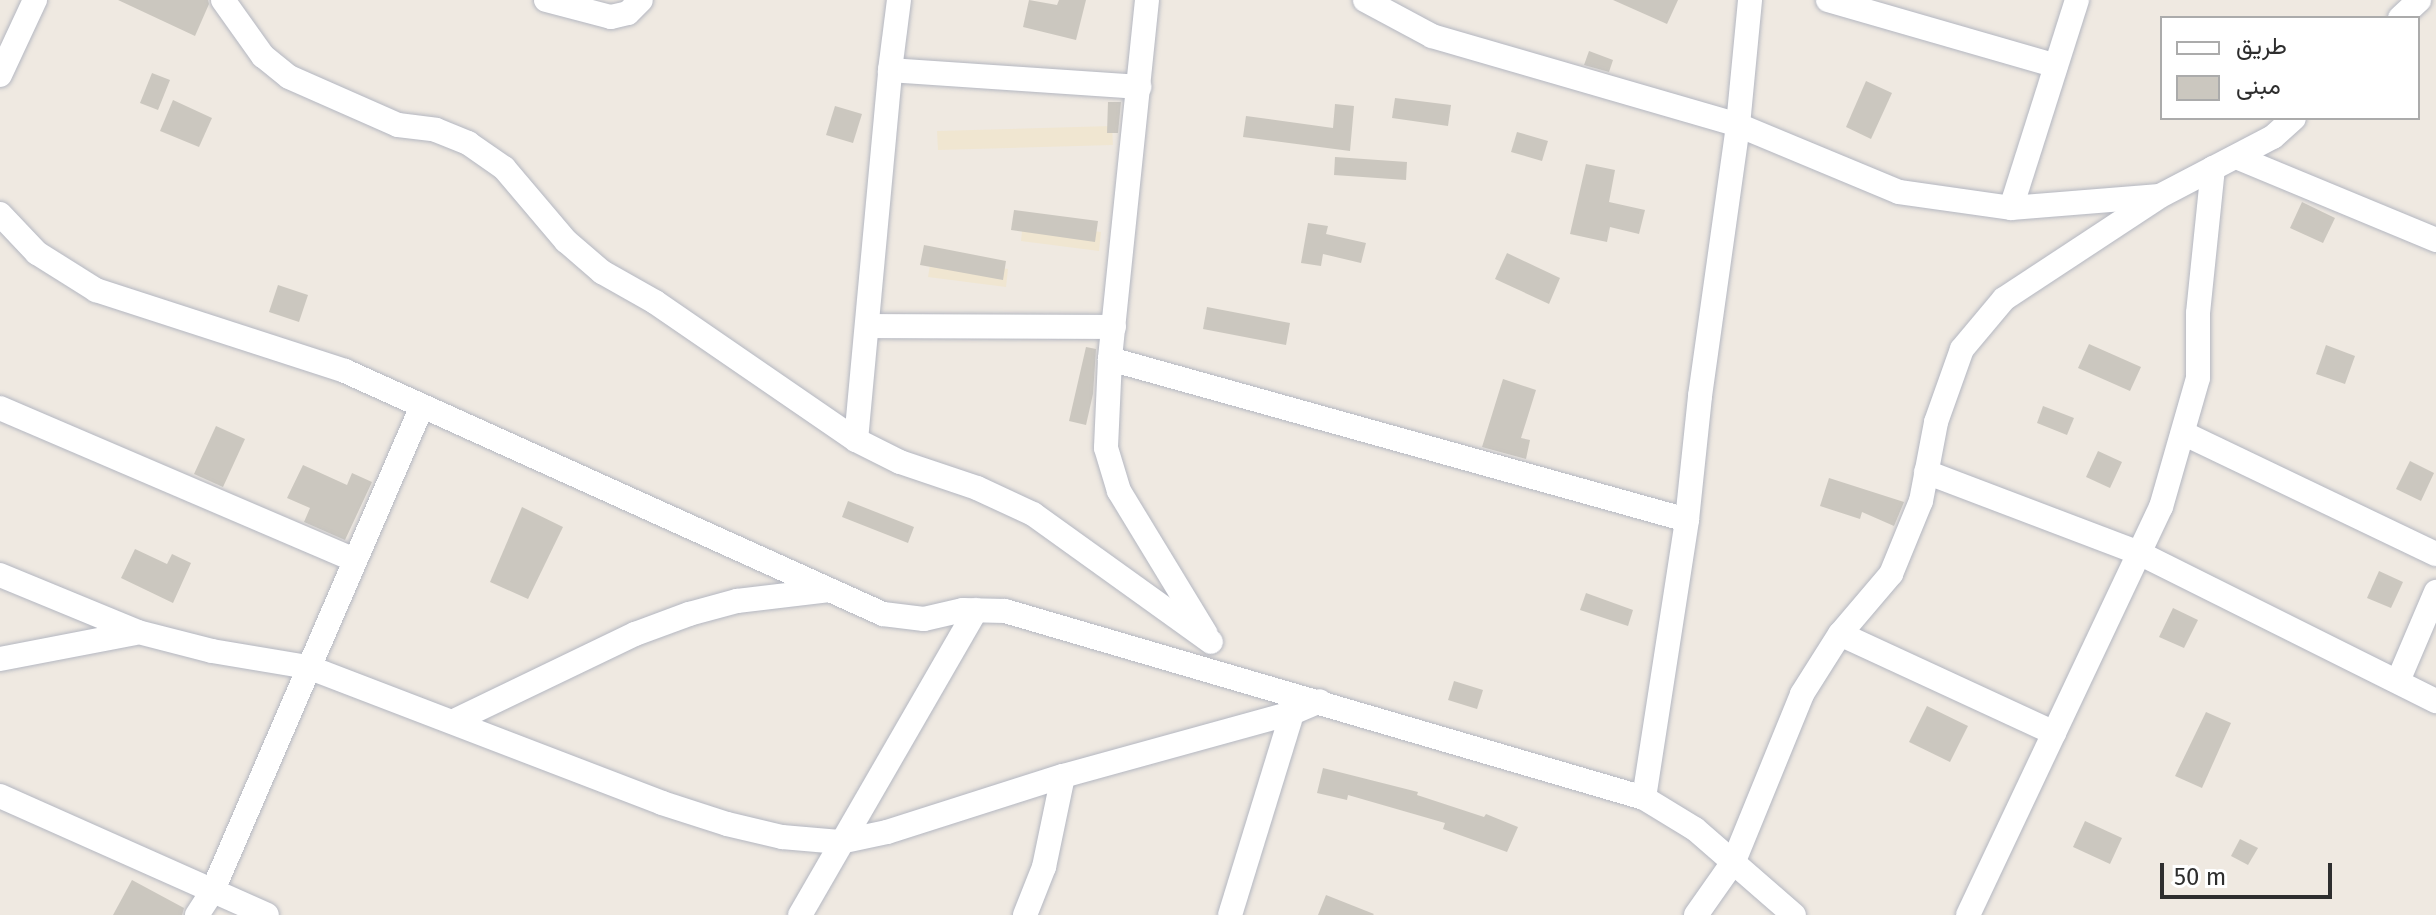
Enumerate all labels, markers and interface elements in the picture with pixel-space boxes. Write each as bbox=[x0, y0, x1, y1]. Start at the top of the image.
legend bbox=[2160, 16, 2420, 120]
text: طريق bbox=[2236, 32, 2287, 60]
text: مبنى bbox=[2236, 72, 2281, 100]
scale bar bbox=[2164, 847, 2336, 897]
text: 50 m bbox=[2174, 863, 2226, 891]

